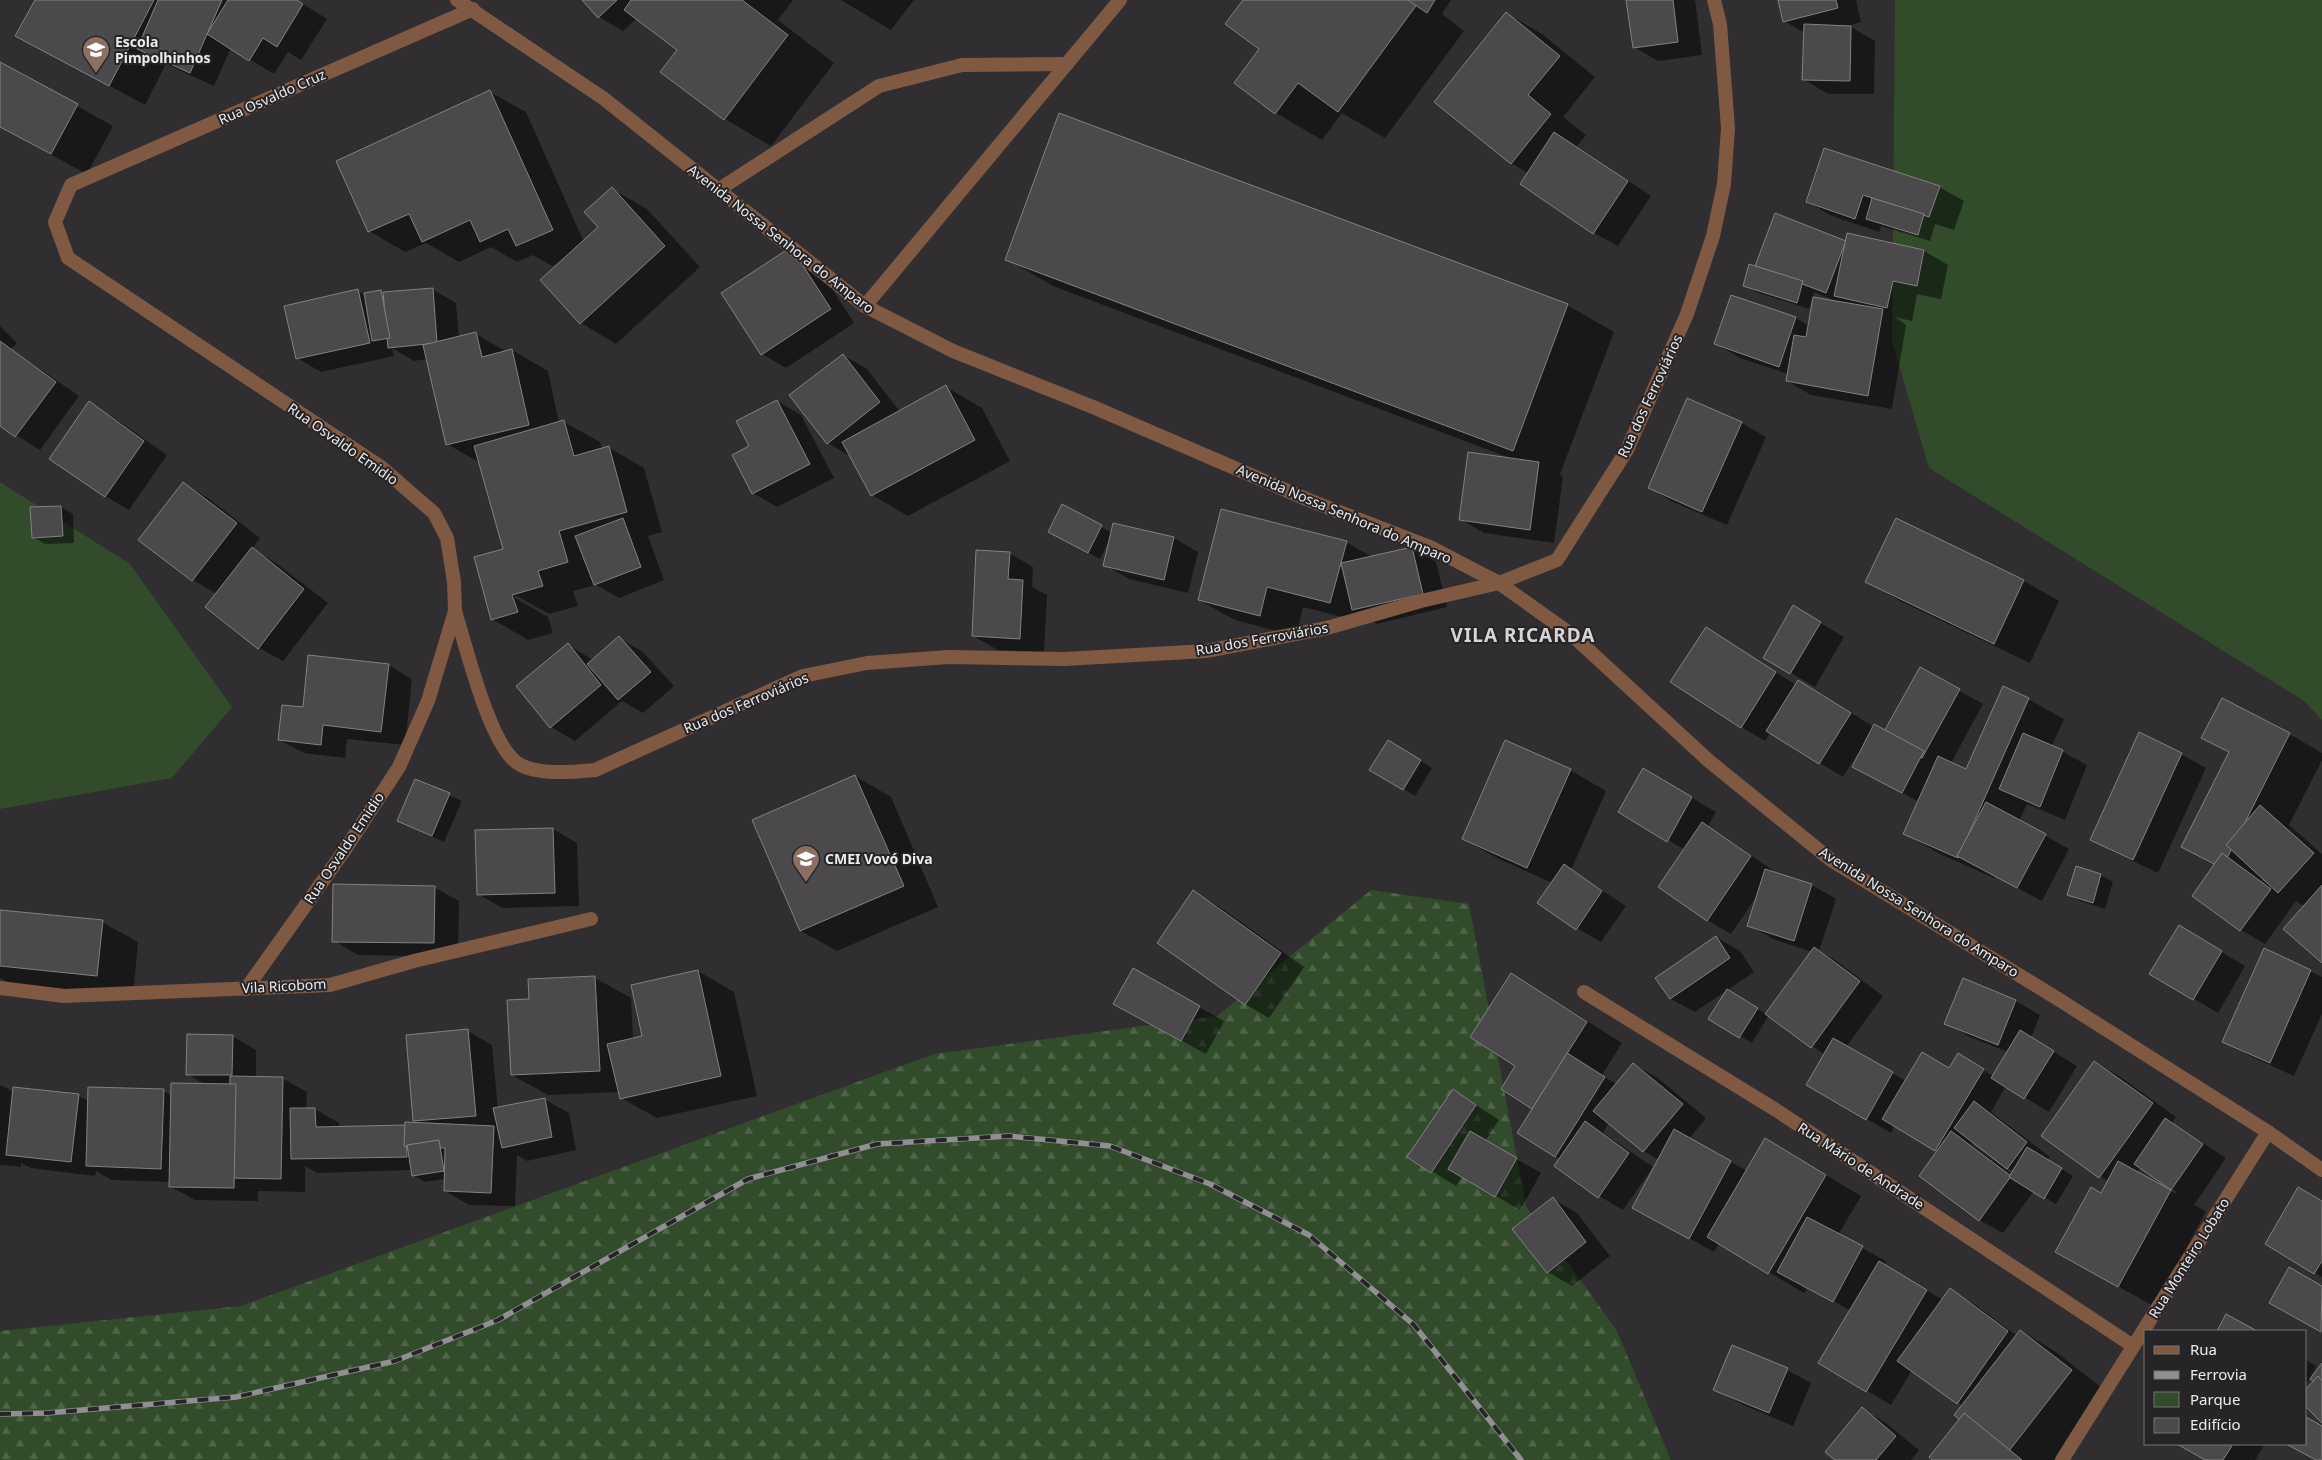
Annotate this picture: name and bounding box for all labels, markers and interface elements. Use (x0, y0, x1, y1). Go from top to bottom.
place label: Escola Pimpolhinhos (115, 32, 211, 67)
school or university icon: Escola Pimpolhinhos (81, 35, 111, 74)
street label: Rua Osvaldo Cruz (215, 64, 329, 129)
street label: Avenida Nossa Senhora do Amparo (684, 160, 879, 317)
street label: Rua dos Ferroviários (1613, 331, 1687, 461)
street label: Rua Osvaldo Emidio (284, 398, 402, 489)
street label: Avenida Nossa Senhora do Amparo (1234, 459, 1455, 568)
street label: Rua dos Ferroviários (1194, 617, 1330, 660)
district label: VILA RICARDA (1451, 622, 1595, 648)
street label: Rua dos Ferroviários (680, 667, 811, 737)
street label: Rua Osvaldo Emidio (299, 788, 388, 907)
street label: Avenida Nossa Senhora do Amparo (1816, 842, 2023, 981)
school or university icon: CMEI Vovó Diva (791, 844, 821, 883)
place label: CMEI Vovó Diva (825, 849, 933, 868)
street label: Vila Ricobom (241, 974, 327, 997)
street label: Rua Mário de Andrade (1794, 1118, 1928, 1214)
street label: Rua Monteiro Lobato (2144, 1194, 2233, 1322)
legend (2144, 1330, 2307, 1445)
text: Rua (2190, 1339, 2217, 1359)
text: Ferrovia (2190, 1364, 2247, 1384)
text: Parque (2190, 1389, 2240, 1409)
text: Edifício (2190, 1414, 2241, 1434)

